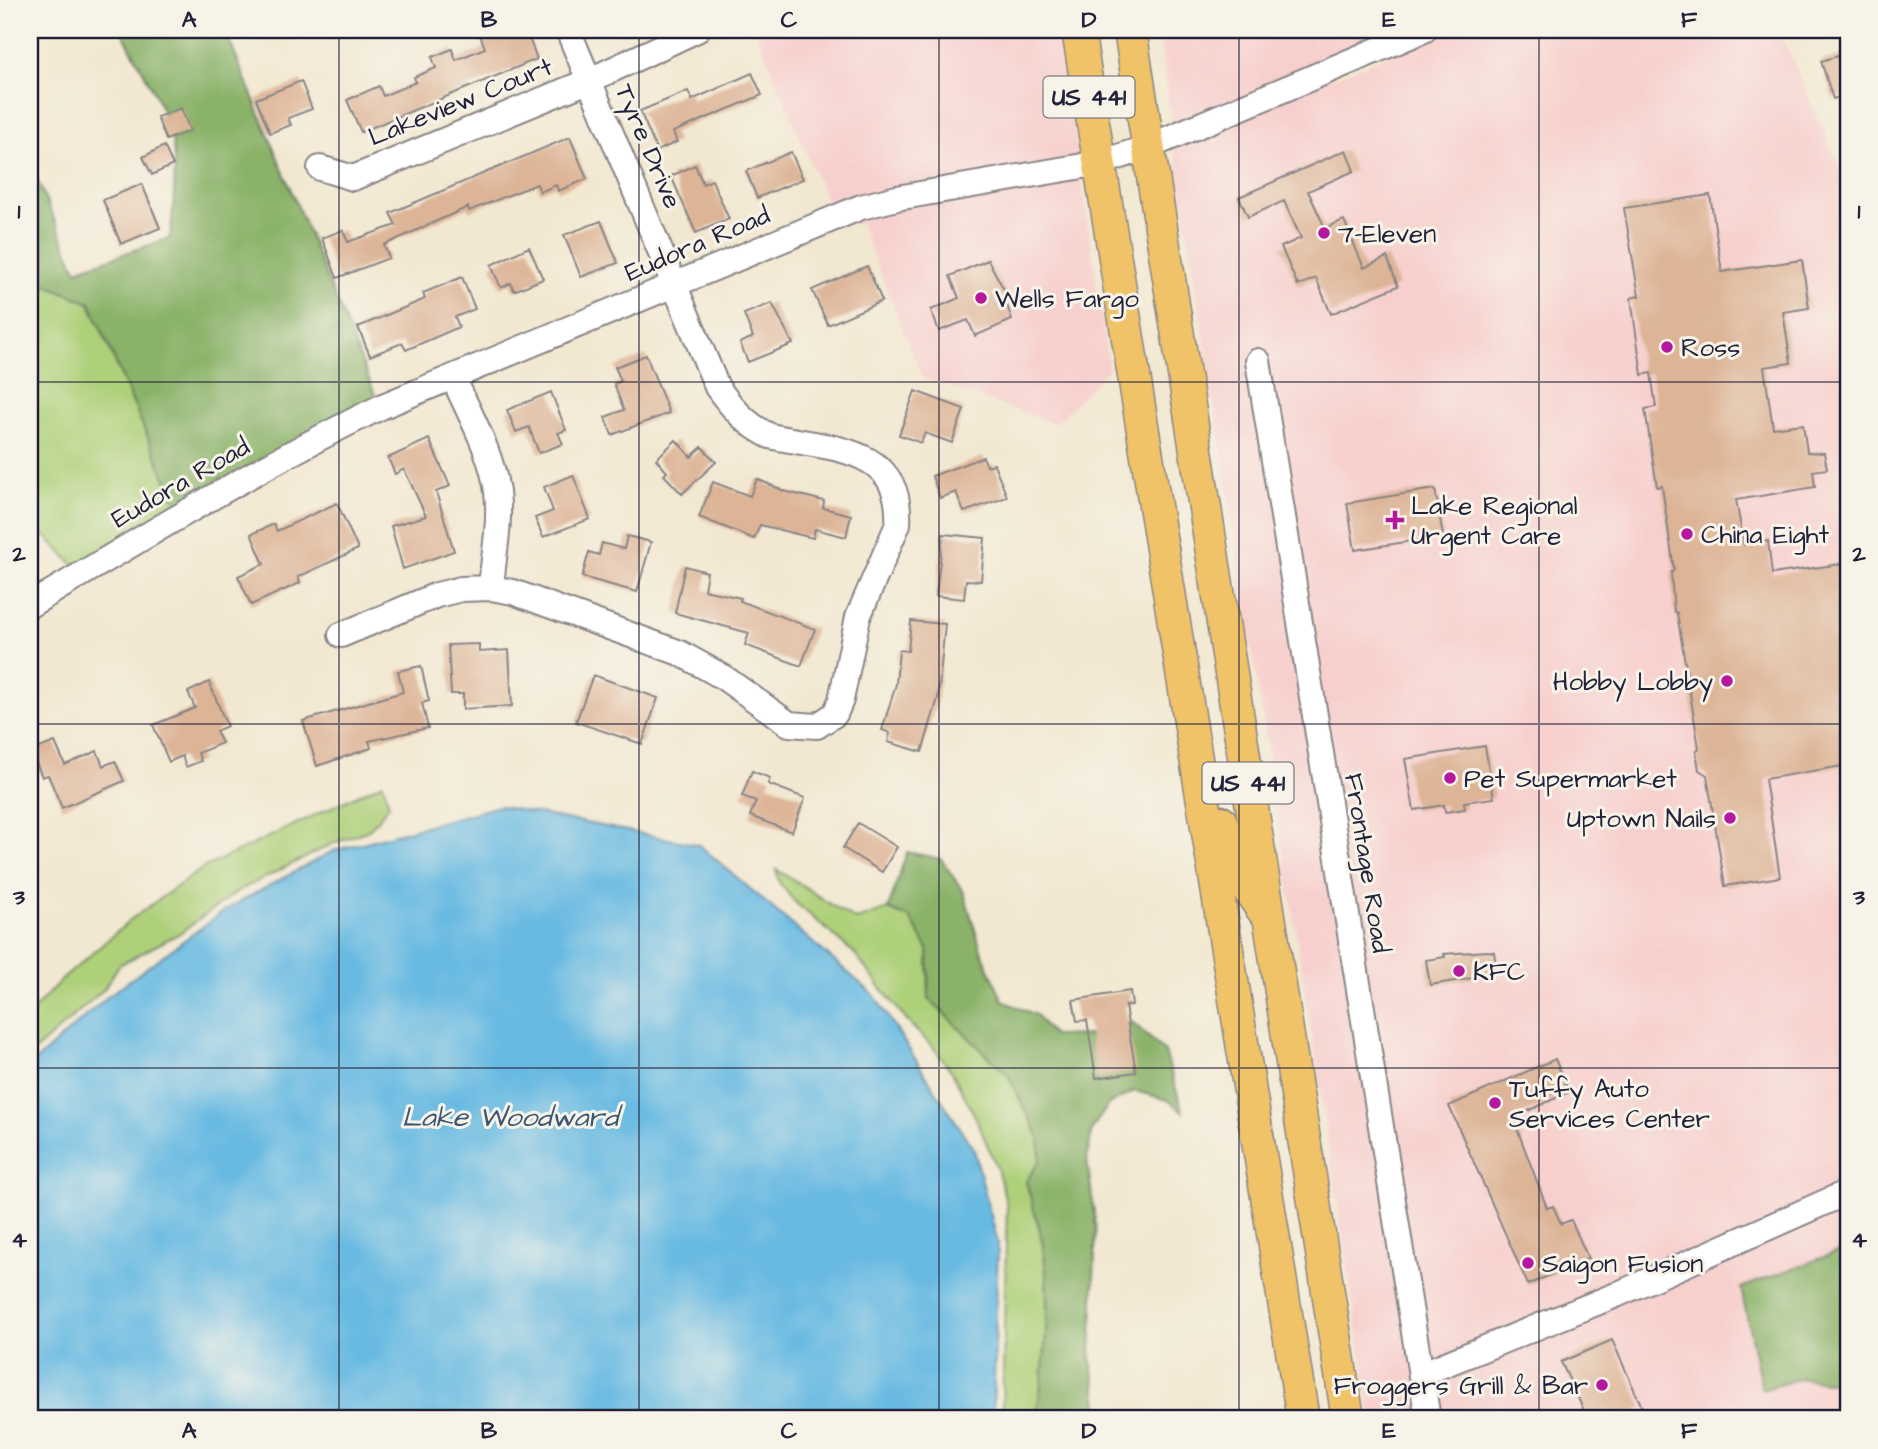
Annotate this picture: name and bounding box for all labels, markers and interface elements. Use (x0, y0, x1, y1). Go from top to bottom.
text: A (182, 4, 197, 36)
text: B (481, 4, 498, 36)
text: C (781, 4, 798, 36)
text: D (1082, 4, 1097, 36)
text: E (1382, 4, 1396, 36)
text: F (1681, 4, 1698, 36)
street label: Lakeview Court (363, 48, 558, 155)
road number: US 441 (1044, 76, 1134, 118)
street label: Tyre Drive (604, 79, 690, 215)
text: 1 (18, 195, 21, 227)
text: 1 (1858, 195, 1861, 227)
street label: Eudora Road (619, 197, 775, 291)
place label: 7-Eleven (1338, 216, 1436, 252)
marker: 7-Eleven (1316, 225, 1332, 241)
place label: Wells Fargo (995, 281, 1139, 319)
marker: Wells Fargo (973, 290, 989, 306)
place label: Ross (1681, 330, 1740, 366)
marker: Ross (1659, 339, 1675, 355)
street label: Eudora Road (105, 429, 256, 537)
place label: Lake Regional Urgent Care (1411, 488, 1578, 556)
marker: Lake Regional Urgent Care (1385, 510, 1405, 530)
place label: China Eight (1701, 517, 1829, 555)
marker: China Eight (1679, 526, 1695, 542)
text: 2 (11, 538, 26, 570)
text: 2 (1851, 538, 1866, 570)
place label: Hobby Lobby (1553, 664, 1713, 702)
marker: Hobby Lobby (1719, 673, 1735, 689)
place label: Pet Supermarket (1464, 761, 1677, 797)
road number: US 441 (1202, 762, 1294, 804)
marker: Pet Supermarket (1442, 770, 1458, 786)
street label: Frontage Road (1333, 771, 1399, 956)
place label: Uptown Nails (1567, 801, 1716, 837)
marker: Uptown Nails (1722, 810, 1738, 826)
text: 3 (12, 881, 25, 913)
text: 3 (1852, 881, 1865, 913)
place label: KFC (1473, 954, 1525, 990)
marker: KFC (1451, 963, 1467, 979)
place label: Tuffy Auto Services Center (1509, 1071, 1710, 1137)
marker: Tuffy Auto Services Center (1487, 1095, 1503, 1111)
water label: Lake Woodward (402, 1098, 624, 1137)
text: 4 (11, 1224, 27, 1256)
text: 4 (1851, 1224, 1867, 1256)
place label: Saigon Fusion (1542, 1246, 1703, 1284)
marker: Saigon Fusion (1520, 1255, 1536, 1271)
place label: Froggers Grill & Bar (1334, 1368, 1588, 1406)
marker: Froggers Grill & Bar (1594, 1377, 1610, 1393)
text: A (182, 1415, 197, 1447)
text: B (481, 1415, 498, 1447)
text: C (781, 1415, 798, 1447)
text: D (1082, 1415, 1097, 1447)
text: E (1382, 1415, 1396, 1447)
text: F (1681, 1415, 1698, 1447)

